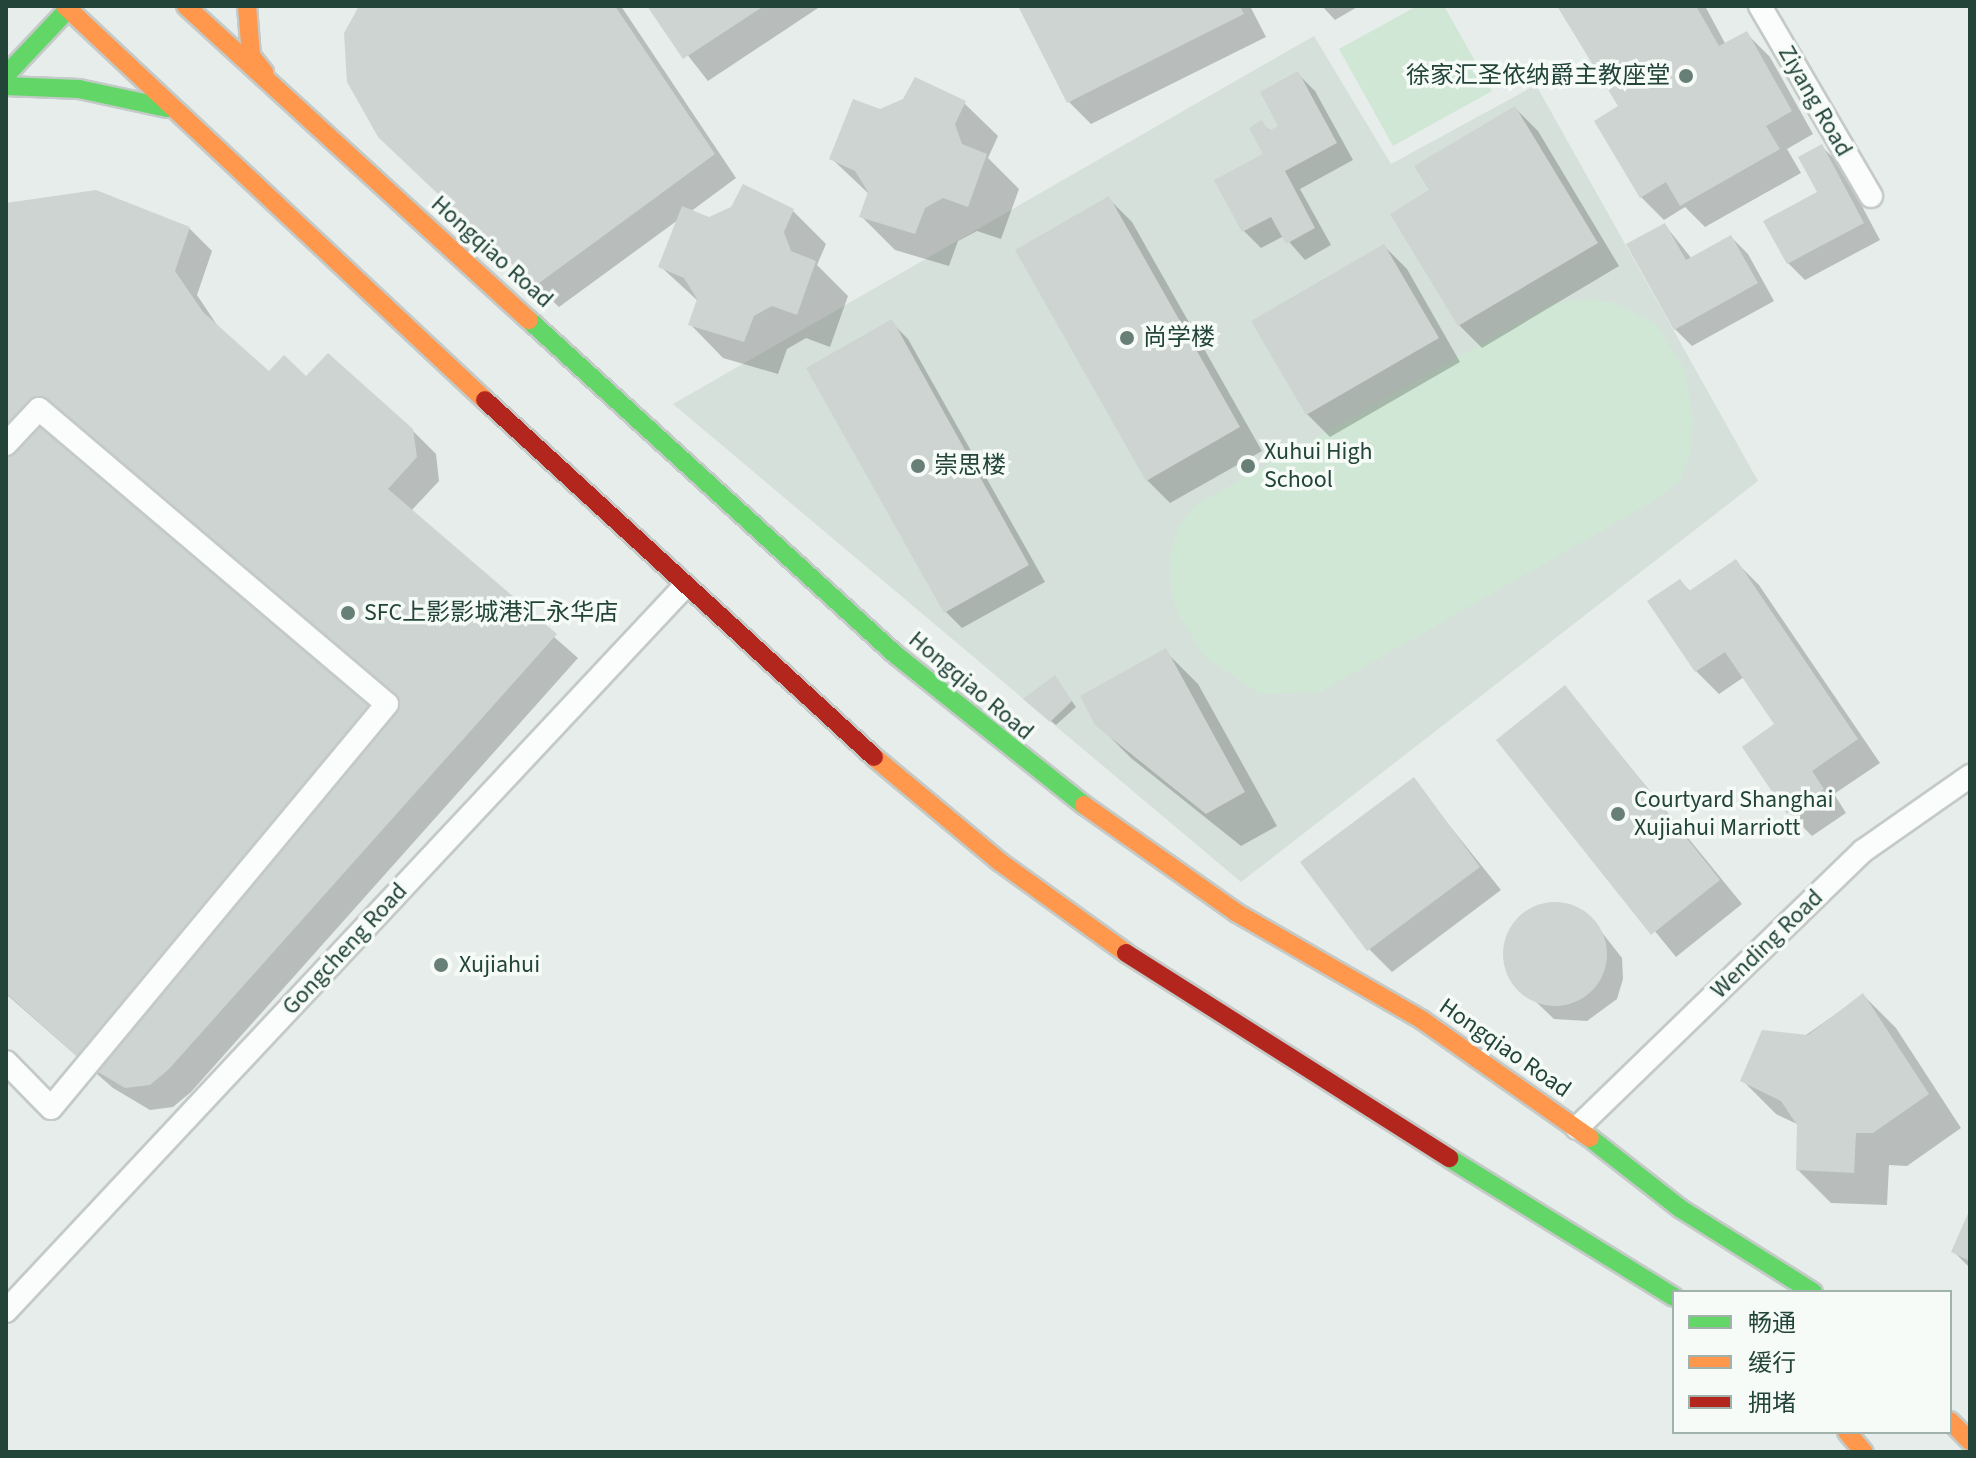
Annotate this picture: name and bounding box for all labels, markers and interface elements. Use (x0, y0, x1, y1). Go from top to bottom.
street label: Ziyang Road (1772, 40, 1858, 162)
place label: 徐家汇圣依纳爵主教座堂 (1406, 62, 1670, 90)
marker: 徐家汇圣依纳爵主教座堂 (1677, 67, 1695, 85)
street label: Hongqiao Road (425, 190, 559, 314)
place label: 尚学楼 (1143, 324, 1215, 352)
marker: 尚学楼 (1118, 329, 1136, 347)
place label: Xuhui High School (1264, 438, 1373, 494)
place label: 崇思楼 (934, 452, 1006, 480)
marker: 崇思楼 (909, 457, 927, 475)
marker: Xuhui High School (1239, 457, 1257, 475)
place label: SFC上影影城港汇永华店 (364, 599, 618, 627)
marker: SFC上影影城港汇永华店 (339, 604, 357, 622)
street label: Hongqiao Road (903, 625, 1039, 747)
place label: Courtyard Shanghai Xujiahui Marriott (1634, 786, 1833, 842)
marker: Courtyard Shanghai Xujiahui Marriott (1609, 805, 1627, 823)
street label: Gongcheng Road (276, 877, 414, 1021)
street label: Wending Road (1705, 883, 1829, 1005)
place label: Xujiahui (459, 951, 540, 979)
marker: Xujiahui (430, 954, 452, 976)
street label: Hongqiao Road (1434, 992, 1576, 1104)
legend (1672, 1290, 1952, 1434)
text: 畅通 (1748, 1306, 1796, 1341)
text: 缓行 (1748, 1346, 1796, 1381)
text: 拥堵 (1748, 1386, 1796, 1421)

